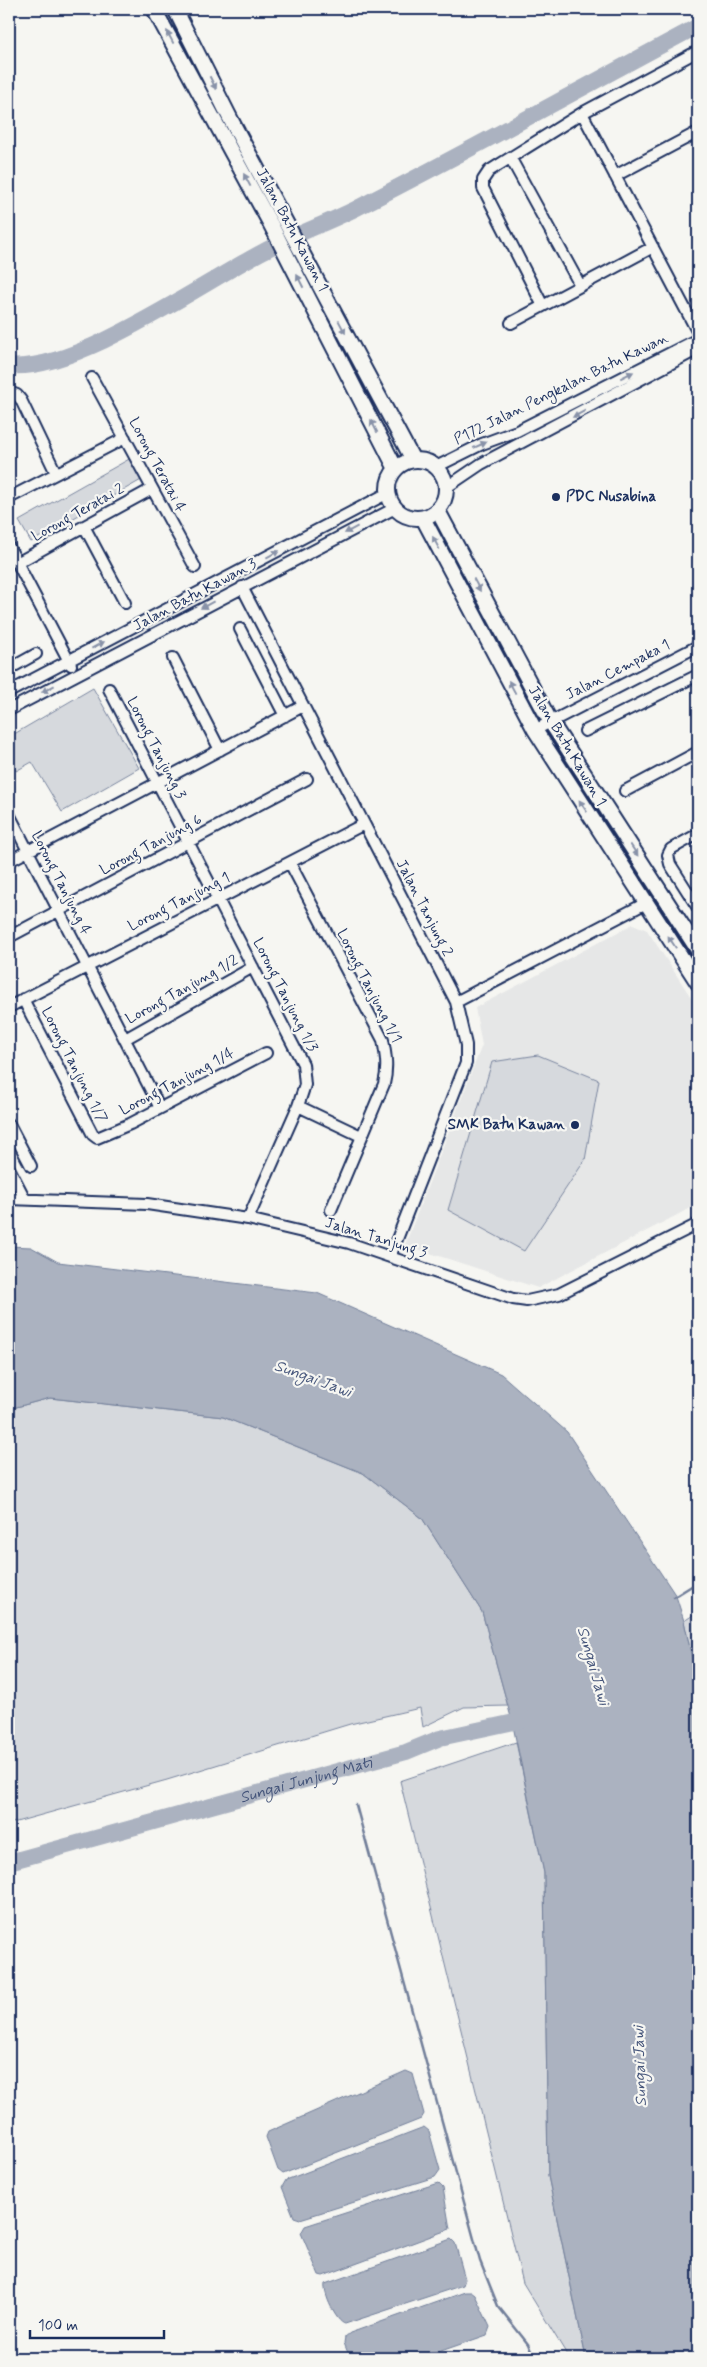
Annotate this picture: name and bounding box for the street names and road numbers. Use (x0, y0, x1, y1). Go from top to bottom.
street label: Jalan Batu Kawan 1 (251, 165, 333, 295)
street label: P172 Jalan Pengkalan Batu Kawan (450, 328, 672, 451)
street label: Lorong Teratai 4 (123, 414, 190, 516)
street label: Lorong Teratai 2 (28, 479, 128, 548)
street label: Jalan Batu Kawan 3 (130, 554, 261, 636)
street label: Jalan Cempaka 1 (562, 635, 674, 705)
street label: Jalan Batu Kawan 1 (523, 682, 611, 810)
street label: Lorong Tanjung 3 (121, 694, 190, 803)
street label: Lorong Tanjung 6 (96, 810, 206, 881)
street label: Lorong Tanjung 4 (25, 828, 96, 939)
street label: Jalan Tanjung 2 (390, 856, 457, 960)
street label: Lorong Tanjung 1 (125, 868, 234, 937)
street label: Lorong Tanjung 1/1 (331, 926, 406, 1047)
street label: Lorong Tanjung 1/3 (247, 935, 322, 1056)
street label: Lorong Tanjung 1/2 (122, 951, 242, 1030)
street label: Lorong Tanjung 1/7 (35, 1004, 112, 1127)
street label: Lorong Tanjung 1/4 (116, 1043, 239, 1122)
street label: Jalan Tanjung 3 (322, 1213, 430, 1264)

